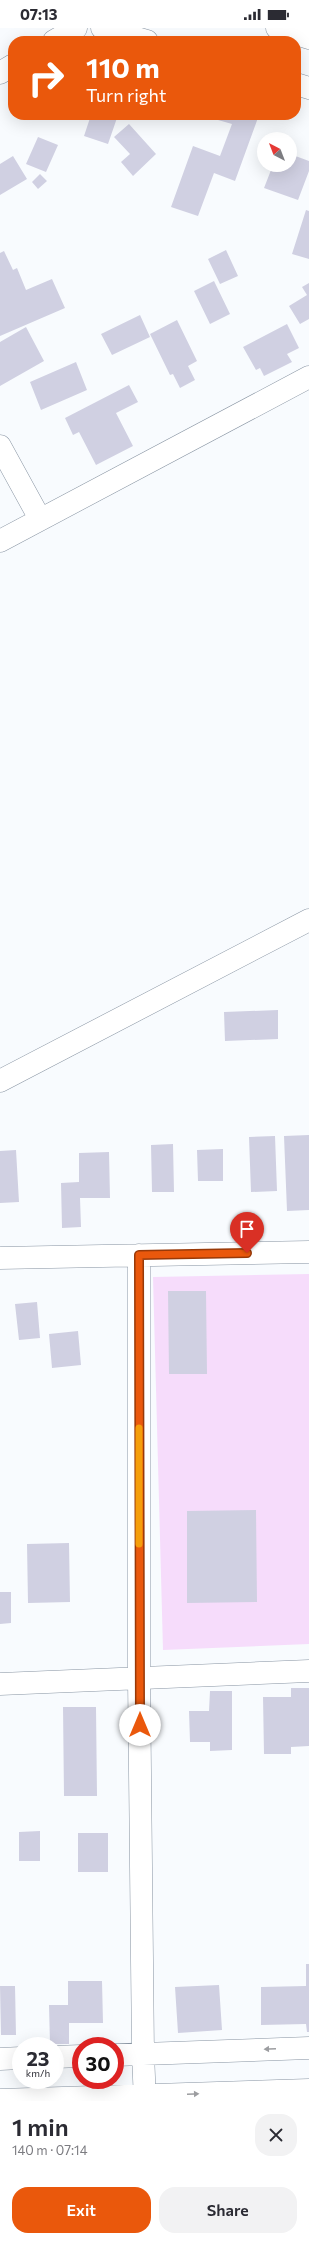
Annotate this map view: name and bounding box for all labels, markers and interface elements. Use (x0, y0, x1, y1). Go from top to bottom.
text: 07:13 (20, 5, 58, 23)
text: 110 m (86, 50, 160, 84)
icon: right (20, 52, 72, 104)
text: Turn right (86, 84, 166, 106)
north arrow (257, 132, 297, 172)
map controls (257, 132, 297, 172)
pin (230, 1212, 264, 1253)
icon: arrive (236, 1218, 258, 1240)
position arrow (119, 1704, 161, 1746)
speed limit sign: 30 (72, 2037, 124, 2089)
text: 23 (26, 2046, 50, 2070)
one-way arrow (264, 2046, 276, 2053)
text: km/h (26, 2067, 50, 2079)
one-way arrow (187, 2090, 199, 2097)
text: 1 min (12, 2112, 69, 2141)
button: close (255, 2114, 297, 2156)
text: 140 m · 07:14 (12, 2142, 87, 2158)
button: Exit (12, 2187, 151, 2233)
button: Share (159, 2187, 297, 2233)

